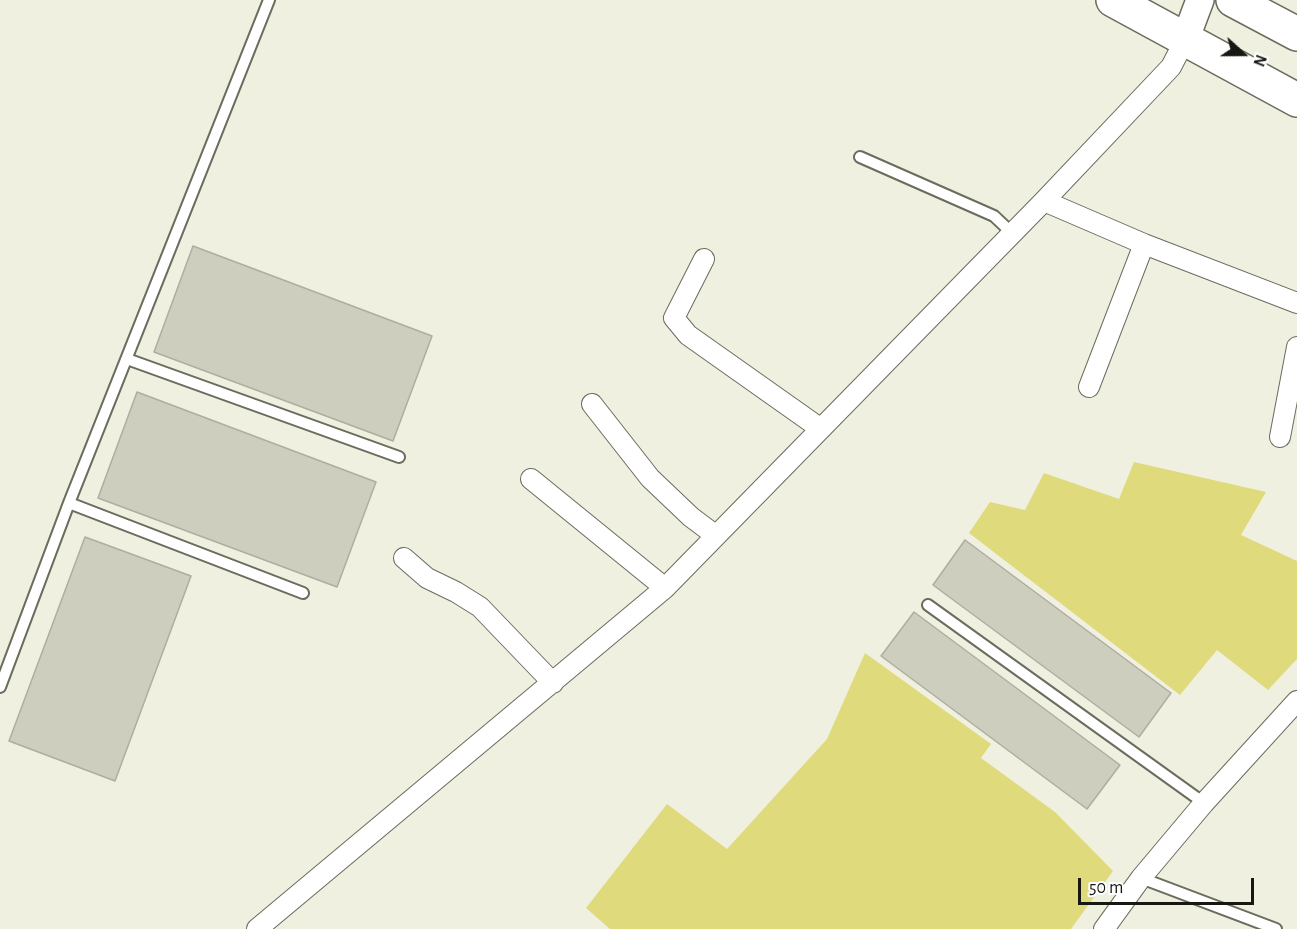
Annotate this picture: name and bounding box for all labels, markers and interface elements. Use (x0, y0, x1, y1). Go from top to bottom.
north arrow (1213, 24, 1273, 84)
text: N (1250, 52, 1269, 69)
scale bar (1081, 866, 1256, 904)
text: 50 m (1089, 879, 1123, 897)

